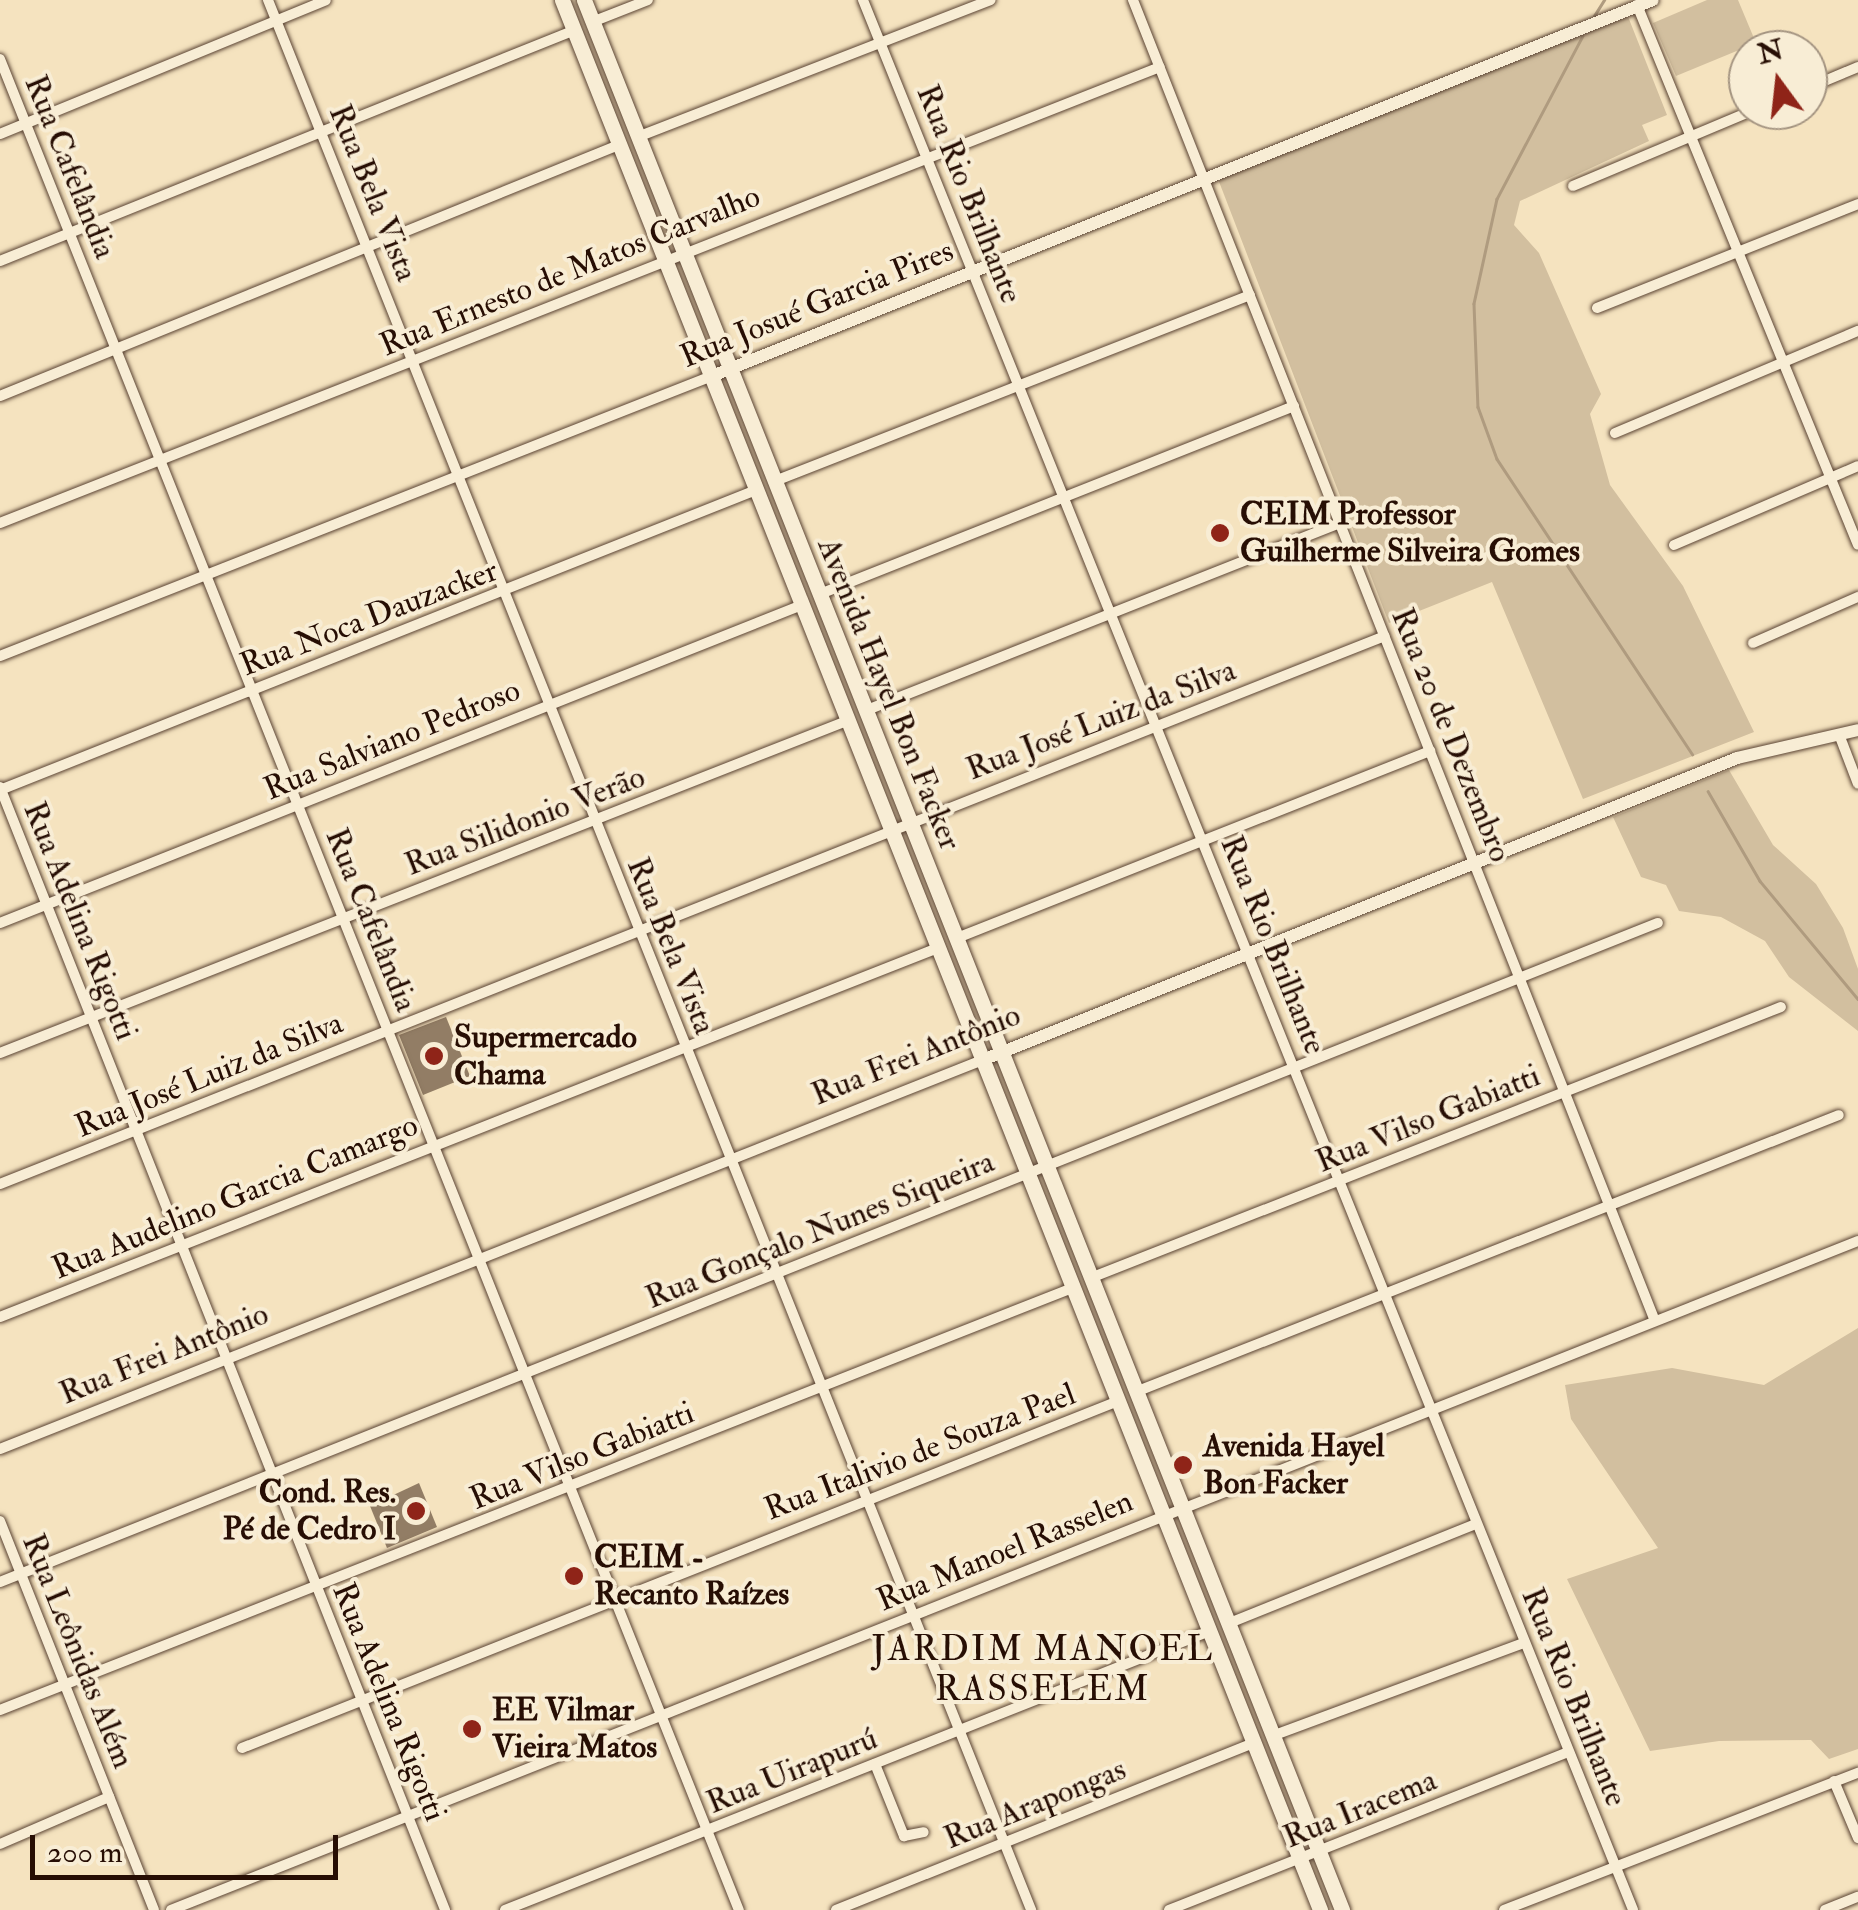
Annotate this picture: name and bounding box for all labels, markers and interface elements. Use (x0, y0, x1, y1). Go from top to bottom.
north arrow (1728, 30, 1828, 130)
text: N (1754, 32, 1787, 73)
street label: Rua Cafelândia (16, 70, 124, 264)
street label: Rua Rio Brilhante (908, 79, 1030, 309)
street label: Rua Bela Vista (320, 99, 426, 287)
street label: Rua Ernesto de Matos Carvalho (374, 177, 766, 365)
street label: Rua Josué Garcia Pires (675, 232, 959, 376)
place label: CEIM Professor Guilherme Silveira Gomes (1240, 496, 1580, 571)
marker: CEIM Professor Guilherme Silveira Gomes (1209, 522, 1231, 544)
street label: Avenida Hayel Bon Facker (809, 532, 969, 856)
street label: Rua Noca Dauzacker (235, 551, 503, 685)
street label: Rua 20 de Dezembro (1383, 603, 1519, 867)
street label: Rua José Luiz da Silva (961, 651, 1241, 789)
street label: Rua Salviano Pedroso (258, 671, 526, 809)
street label: Rua Silidonio Verão (400, 758, 650, 884)
street label: Rua Adelina Rigotti (15, 796, 145, 1046)
street label: Rua Cafelândia (317, 823, 425, 1017)
street label: Rua Rio Brilhante (1212, 830, 1334, 1060)
street label: Rua Bela Vista (618, 852, 724, 1040)
street label: Rua Frei Antônio (806, 996, 1026, 1114)
street label: Rua José Luiz da Silva (70, 1004, 348, 1146)
place label: Supermercado Chama (454, 1019, 637, 1094)
marker: Supermercado Chama (423, 1045, 445, 1067)
street label: Rua Vilso Gabiatti (1310, 1057, 1546, 1181)
street label: Rua Audelino Garcia Camargo (47, 1106, 423, 1288)
street label: Rua Gonçalo Nunes Siqueira (640, 1142, 1000, 1318)
street label: Rua Frei Antônio (54, 1295, 274, 1413)
street label: Rua Italivio de Souza Pael (759, 1375, 1081, 1529)
street label: Rua Vilso Gabiatti (464, 1394, 700, 1518)
place label: Avenida Hayel Bon Facker (1203, 1428, 1384, 1503)
marker: Avenida Hayel Bon Facker (1172, 1454, 1194, 1476)
place label: Cond. Res. Pé de Cedro I (223, 1474, 396, 1549)
street label: Rua Manoel Rasselen (872, 1482, 1138, 1620)
marker: Cond. Res. Pé de Cedro I (405, 1500, 427, 1522)
street label: Rua Leônidas Além (14, 1528, 142, 1774)
place label: CEIM - Recanto Raízes (594, 1539, 789, 1614)
marker: CEIM - Recanto Raízes (563, 1565, 585, 1587)
street label: Rua Adelina Rigotti (324, 1577, 454, 1827)
street label: Rua Rio Brilhante (1513, 1582, 1635, 1812)
district label: JARDIM MANOEL RASSELEM (871, 1628, 1215, 1710)
place label: EE Vilmar Vieira Matos (492, 1692, 657, 1767)
marker: EE Vilmar Vieira Matos (461, 1718, 483, 1740)
street label: Rua Uirapurú (701, 1719, 883, 1823)
street label: Rua Arapongas (939, 1750, 1131, 1858)
street label: Rua Iracema (1278, 1761, 1442, 1857)
scale bar (35, 1815, 342, 1877)
text: 200 m (47, 1834, 123, 1871)

